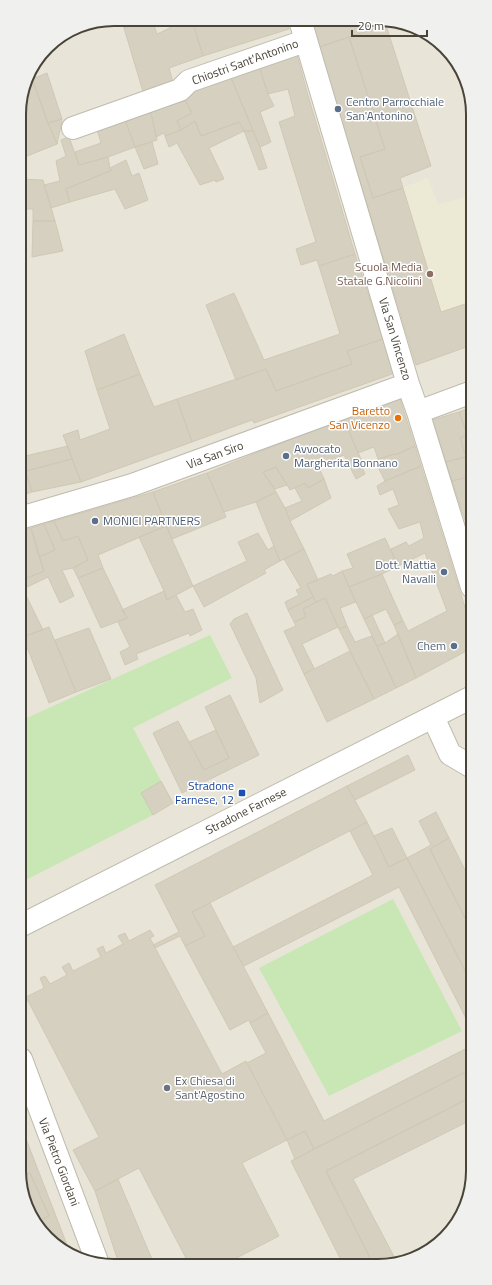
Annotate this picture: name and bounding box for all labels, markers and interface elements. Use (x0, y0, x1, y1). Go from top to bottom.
scale bar (352, 12, 427, 38)
text: 20 m (358, 16, 384, 35)
street label: Chiostri Sant'Antonino (189, 33, 301, 90)
place label: Centro Parrocchiale San'Antonino (346, 92, 444, 125)
marker: Centro Parrocchiale San'Antonino (333, 104, 343, 114)
place label: Scuola Media Statale G.Nicolini (337, 257, 422, 290)
marker: Scuola Media Statale G.Nicolini (425, 269, 435, 279)
street label: Via San Vincenzo (374, 295, 417, 382)
place label: Baretto San Vicenzo (329, 401, 390, 434)
marker: Baretto San Vicenzo (393, 413, 403, 423)
street label: Via San Siro (184, 435, 246, 474)
place label: Avvocato Margherita Bonnano (294, 439, 398, 472)
marker: Avvocato Margherita Bonnano (281, 451, 291, 461)
place label: MONICI PARTNERS (103, 511, 200, 530)
marker: MONICI PARTNERS (90, 516, 100, 526)
place label: Dott. Mattia Navalli (375, 555, 436, 588)
marker: Dott. Mattia Navalli (439, 567, 449, 577)
place label: Chem (417, 636, 446, 655)
marker: Chem (449, 641, 459, 651)
place label: Stradone Farnese, 12 (175, 776, 234, 809)
street label: Stradone Farnese (202, 782, 290, 839)
marker: Stradone Farnese, 12 (237, 788, 247, 798)
place label: Ex Chiesa di Sant'Agostino (175, 1071, 245, 1104)
marker: Ex Chiesa di Sant'Agostino (162, 1083, 172, 1093)
street label: Via Pietro Giordani (34, 1115, 85, 1209)

